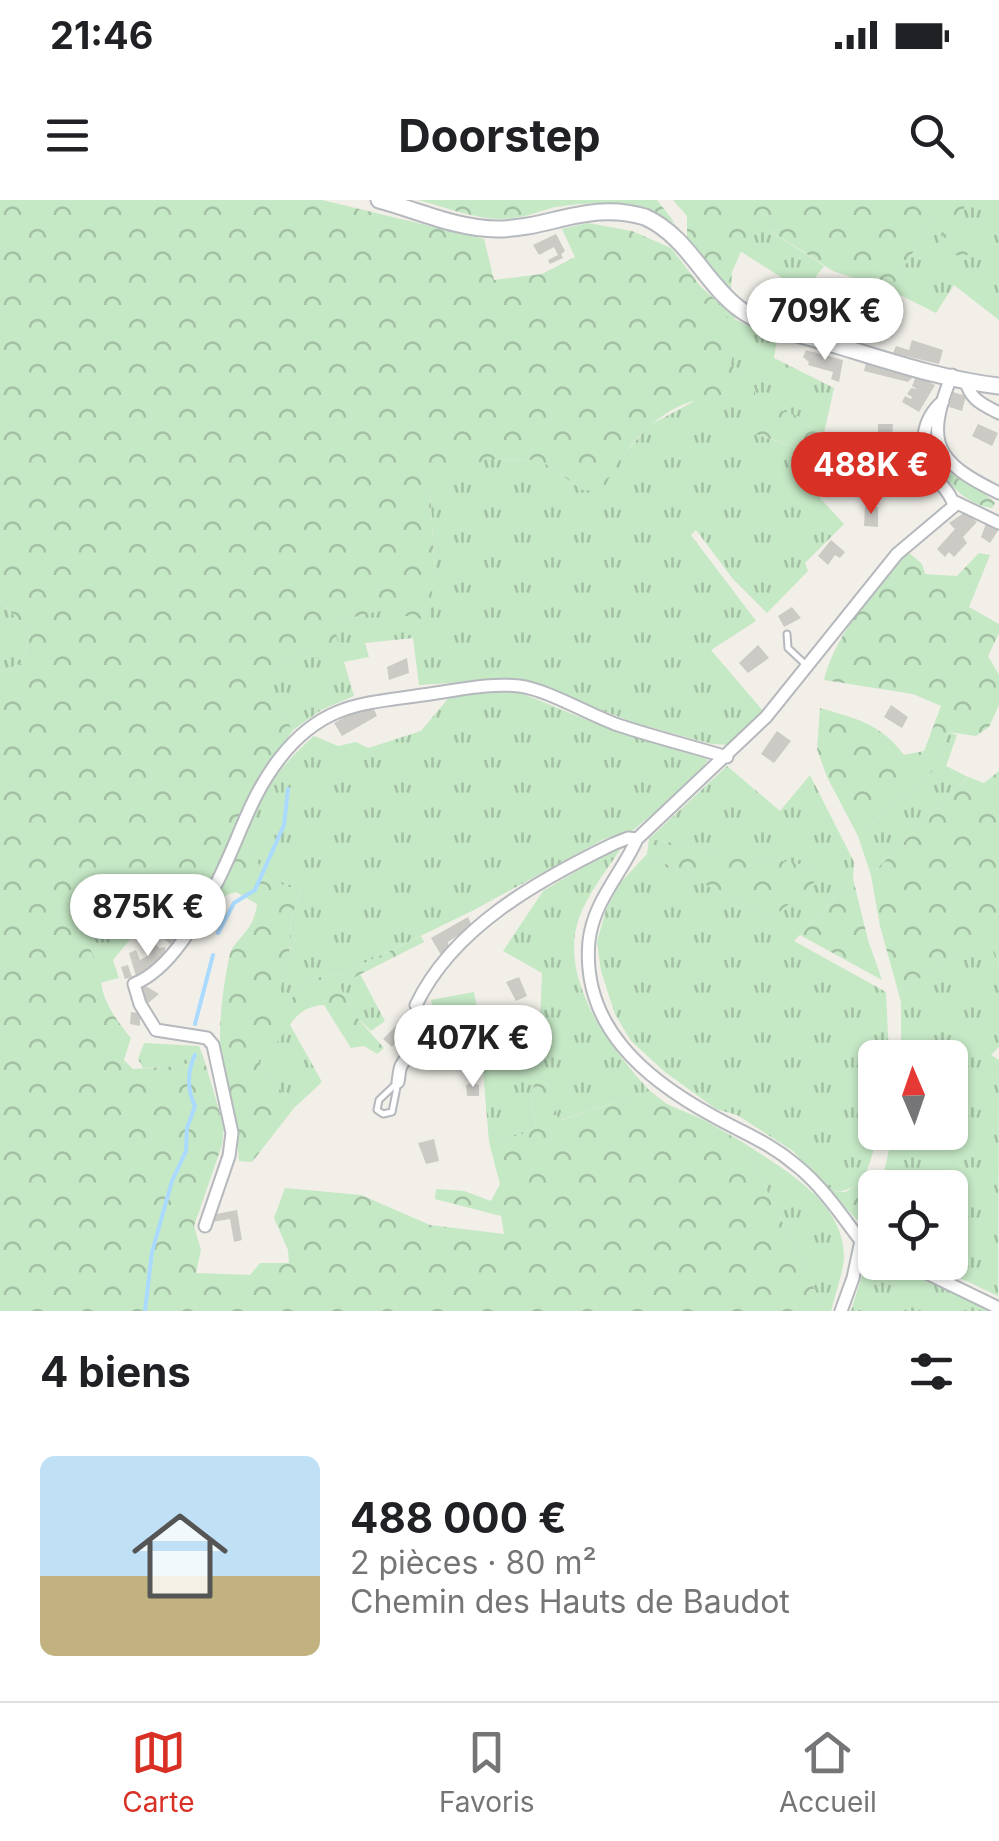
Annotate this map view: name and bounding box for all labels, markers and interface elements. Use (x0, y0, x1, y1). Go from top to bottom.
text: 21:46 (50, 12, 153, 58)
icon: menu (40, 108, 95, 163)
text: Doorstep (398, 108, 601, 163)
icon: search (904, 108, 959, 163)
pin: 709K € (744, 278, 906, 363)
text: 709K € (769, 291, 881, 330)
pin: 488K € (790, 432, 952, 517)
text: 488K € (813, 445, 929, 484)
pin: 875K € (67, 874, 229, 959)
text: 875K € (92, 887, 204, 926)
pin: 407K € (392, 1005, 554, 1090)
text: 407K € (416, 1018, 530, 1057)
north arrow (858, 1040, 968, 1150)
map controls (858, 1040, 968, 1280)
button: locate (858, 1170, 968, 1280)
icon: filters (904, 1344, 959, 1399)
text: 4 biens (40, 1346, 191, 1397)
text: 488 000 € (350, 1492, 567, 1543)
icon: home (120, 1496, 240, 1616)
text: 2 pièces · 80 m² (350, 1543, 597, 1582)
text: Chemin des Hauts de Baudot (350, 1582, 790, 1621)
tab: Carte (122, 1725, 195, 1819)
tab: Favoris (439, 1725, 535, 1819)
tab: Accueil (779, 1725, 877, 1819)

